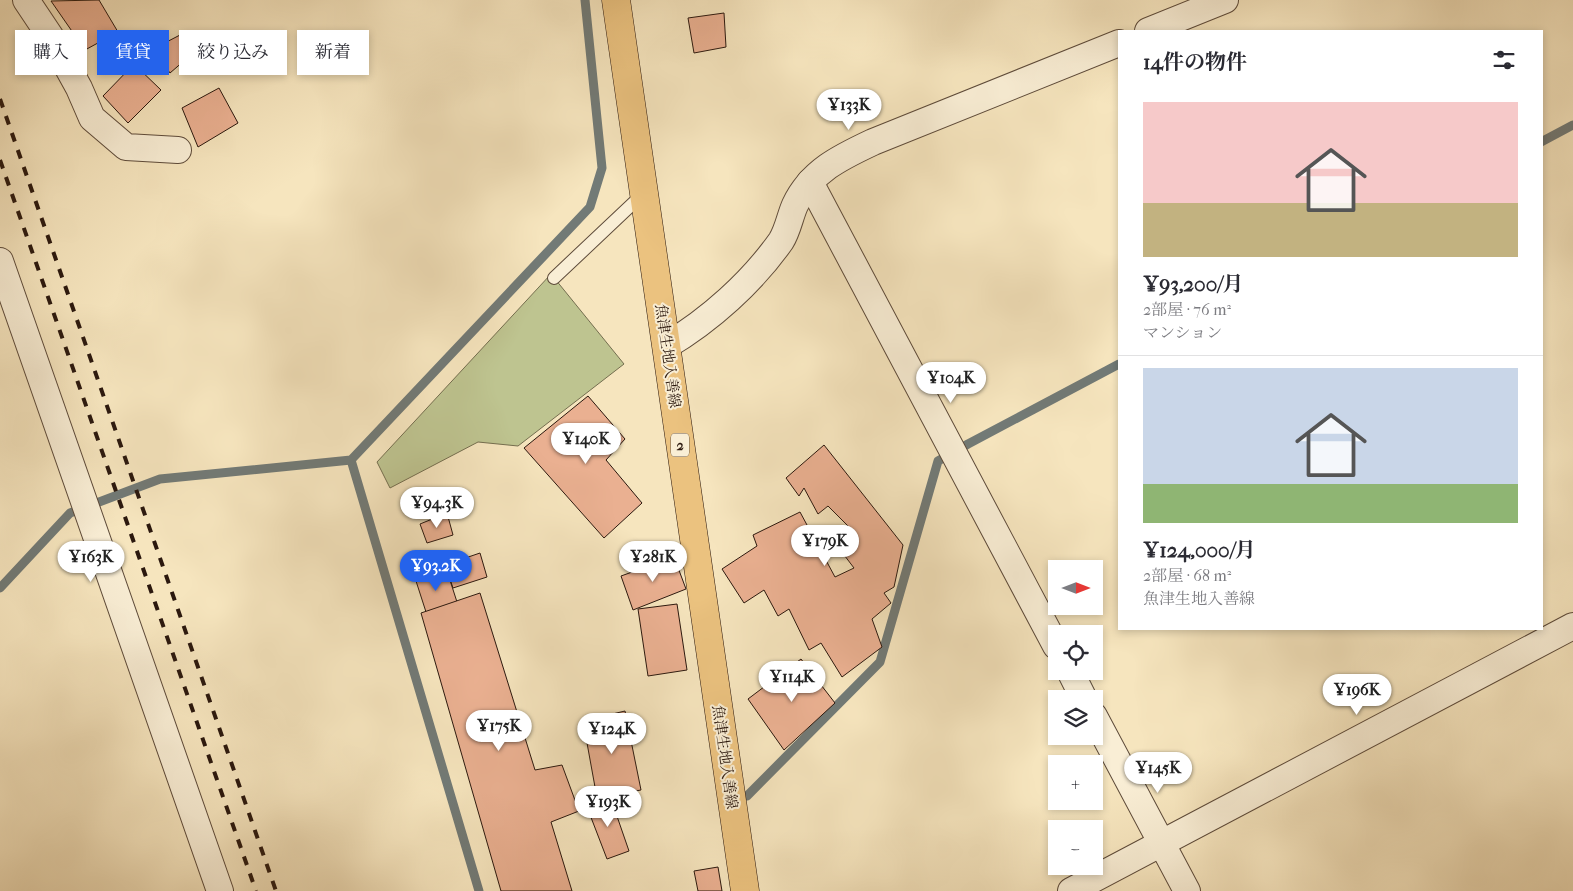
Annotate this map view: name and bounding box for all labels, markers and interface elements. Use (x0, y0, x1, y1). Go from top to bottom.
chip: 購入 (15, 30, 87, 75)
chip: 賃貸 (97, 30, 169, 75)
chip: 絞り込み (179, 30, 287, 75)
chip: 新着 (297, 30, 369, 75)
icon: filters (1490, 46, 1518, 74)
text: 14件の物件 (1143, 50, 1247, 74)
pin: ¥133K (814, 88, 884, 131)
text: ¥133K (828, 95, 870, 114)
icon: home (1286, 135, 1376, 225)
text: ¥93,200/月 (1143, 272, 1243, 296)
text: 2部屋 · 76 m² (1143, 300, 1231, 319)
street label: 魚津生地入善線 (652, 303, 684, 409)
text: マンション (1143, 323, 1222, 342)
pin: ¥104K (916, 362, 986, 404)
text: ¥104K (927, 368, 975, 387)
icon: home (1286, 400, 1376, 490)
pin: ¥140K (551, 422, 621, 465)
text: ¥140K (562, 429, 610, 448)
road number: 2 (671, 434, 689, 456)
pin: ¥94.3K (396, 486, 478, 529)
text: ¥94.3K (411, 493, 463, 512)
pin: ¥179K (790, 524, 860, 567)
text: ¥179K (802, 531, 848, 550)
text: ¥124,000/月 (1143, 538, 1256, 562)
pin: ¥163K (56, 540, 126, 583)
pin: ¥281K (618, 540, 688, 583)
text: ¥163K (69, 547, 113, 566)
text: ¥281K (630, 547, 676, 566)
pin: ¥93.2K (395, 550, 477, 592)
text: ¥93.2K (411, 556, 461, 575)
north arrow (1048, 560, 1102, 615)
map controls (1048, 560, 1103, 875)
text: 2部屋 · 68 m² (1143, 566, 1231, 585)
text: 魚津生地入善線 (1143, 589, 1255, 608)
button: locate (1048, 625, 1103, 680)
pin: ¥114K (757, 660, 827, 703)
text: ¥114K (770, 667, 814, 686)
pin: ¥196K (1322, 674, 1392, 716)
text: ¥196K (1334, 680, 1380, 699)
button: layers (1048, 690, 1103, 745)
street label: 魚津生地入善線 (709, 704, 741, 810)
pin: ¥175K (464, 710, 534, 752)
pin: ¥124K (577, 712, 647, 755)
text: ¥175K (477, 716, 521, 735)
text: ¥124K (588, 719, 636, 738)
pin: ¥145K (1123, 752, 1193, 794)
button: + (1048, 755, 1103, 810)
text: ¥145K (1135, 758, 1181, 777)
pin: ¥193K (573, 786, 643, 828)
text: ¥193K (586, 792, 630, 811)
button: − (1048, 820, 1103, 875)

